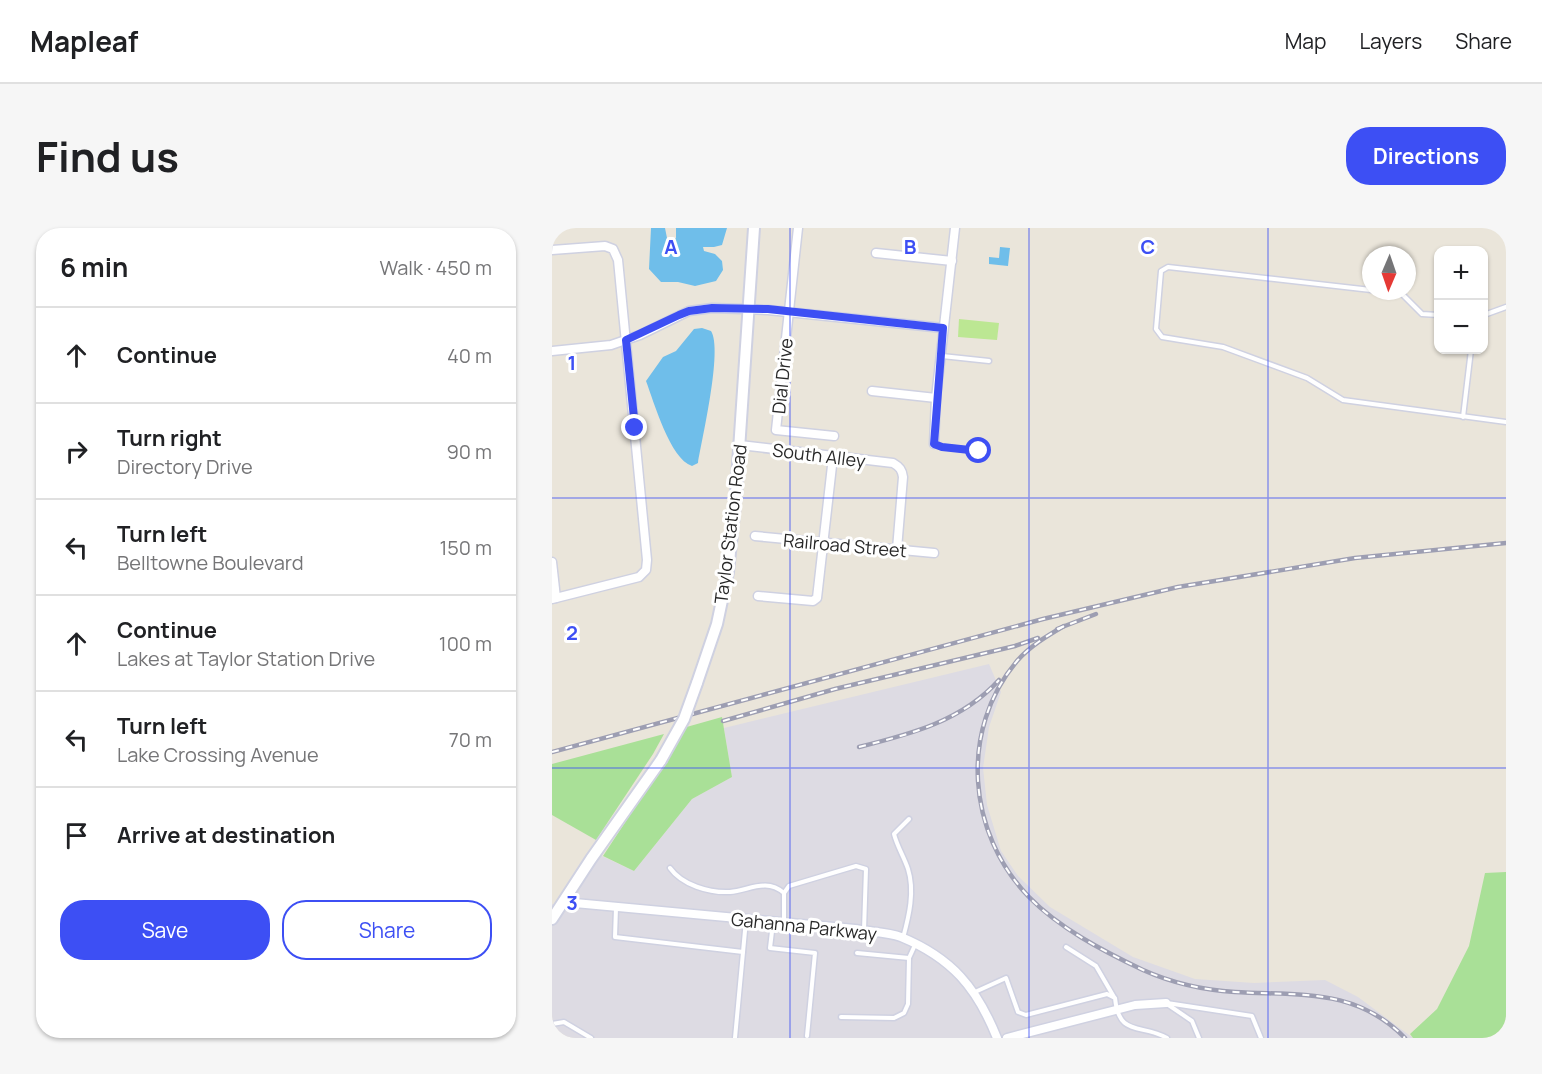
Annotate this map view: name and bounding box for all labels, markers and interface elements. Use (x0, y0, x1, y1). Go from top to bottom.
text: Mapleaf (30, 22, 138, 60)
text: Map (1285, 27, 1326, 55)
text: Layers (1359, 27, 1422, 55)
text: Share (1455, 27, 1512, 55)
text: Find us (36, 127, 179, 185)
button: Directions (1346, 127, 1506, 185)
text: A (664, 233, 678, 260)
text: B (904, 233, 917, 260)
text: C (1141, 233, 1155, 260)
north arrow (1362, 246, 1416, 300)
map controls (1434, 246, 1488, 354)
button: + (1434, 246, 1488, 300)
text: 6 min (60, 249, 128, 285)
text: Walk · 450 m (379, 254, 492, 281)
button: − (1434, 300, 1488, 354)
street label: Dial Drive (766, 337, 798, 415)
icon: ahead (60, 339, 93, 372)
text: Continue (117, 340, 217, 370)
text: 40 m (447, 342, 492, 369)
text: 1 (568, 349, 576, 376)
route end (621, 414, 647, 440)
text: Turn right (117, 423, 222, 453)
icon: right (60, 435, 93, 468)
street label: South Alley (771, 437, 867, 473)
route start (965, 437, 991, 463)
text: 90 m (446, 438, 492, 465)
street label: Taylor Station Road (708, 443, 752, 605)
text: Directory Drive (117, 453, 253, 480)
text: Turn left (117, 519, 207, 549)
street label: Railroad Street (782, 528, 908, 562)
icon: left (60, 531, 93, 564)
text: 150 m (439, 534, 492, 561)
text: Belltowne Boulevard (117, 549, 304, 576)
text: Continue (117, 615, 217, 645)
text: 2 (566, 619, 578, 646)
icon: ahead (60, 627, 93, 660)
text: 100 m (439, 630, 492, 657)
text: Lakes at Taylor Station Drive (117, 645, 375, 672)
text: Turn left (117, 711, 207, 741)
icon: left (60, 723, 93, 756)
text: 70 m (449, 726, 492, 753)
text: Lake Crossing Avenue (117, 741, 319, 768)
icon: arrive (60, 819, 93, 852)
text: Arrive at destination (117, 820, 335, 850)
text: 3 (566, 889, 578, 916)
button: Save (60, 900, 270, 960)
button: Share (282, 900, 492, 960)
street label: Gahanna Parkway (730, 906, 879, 946)

